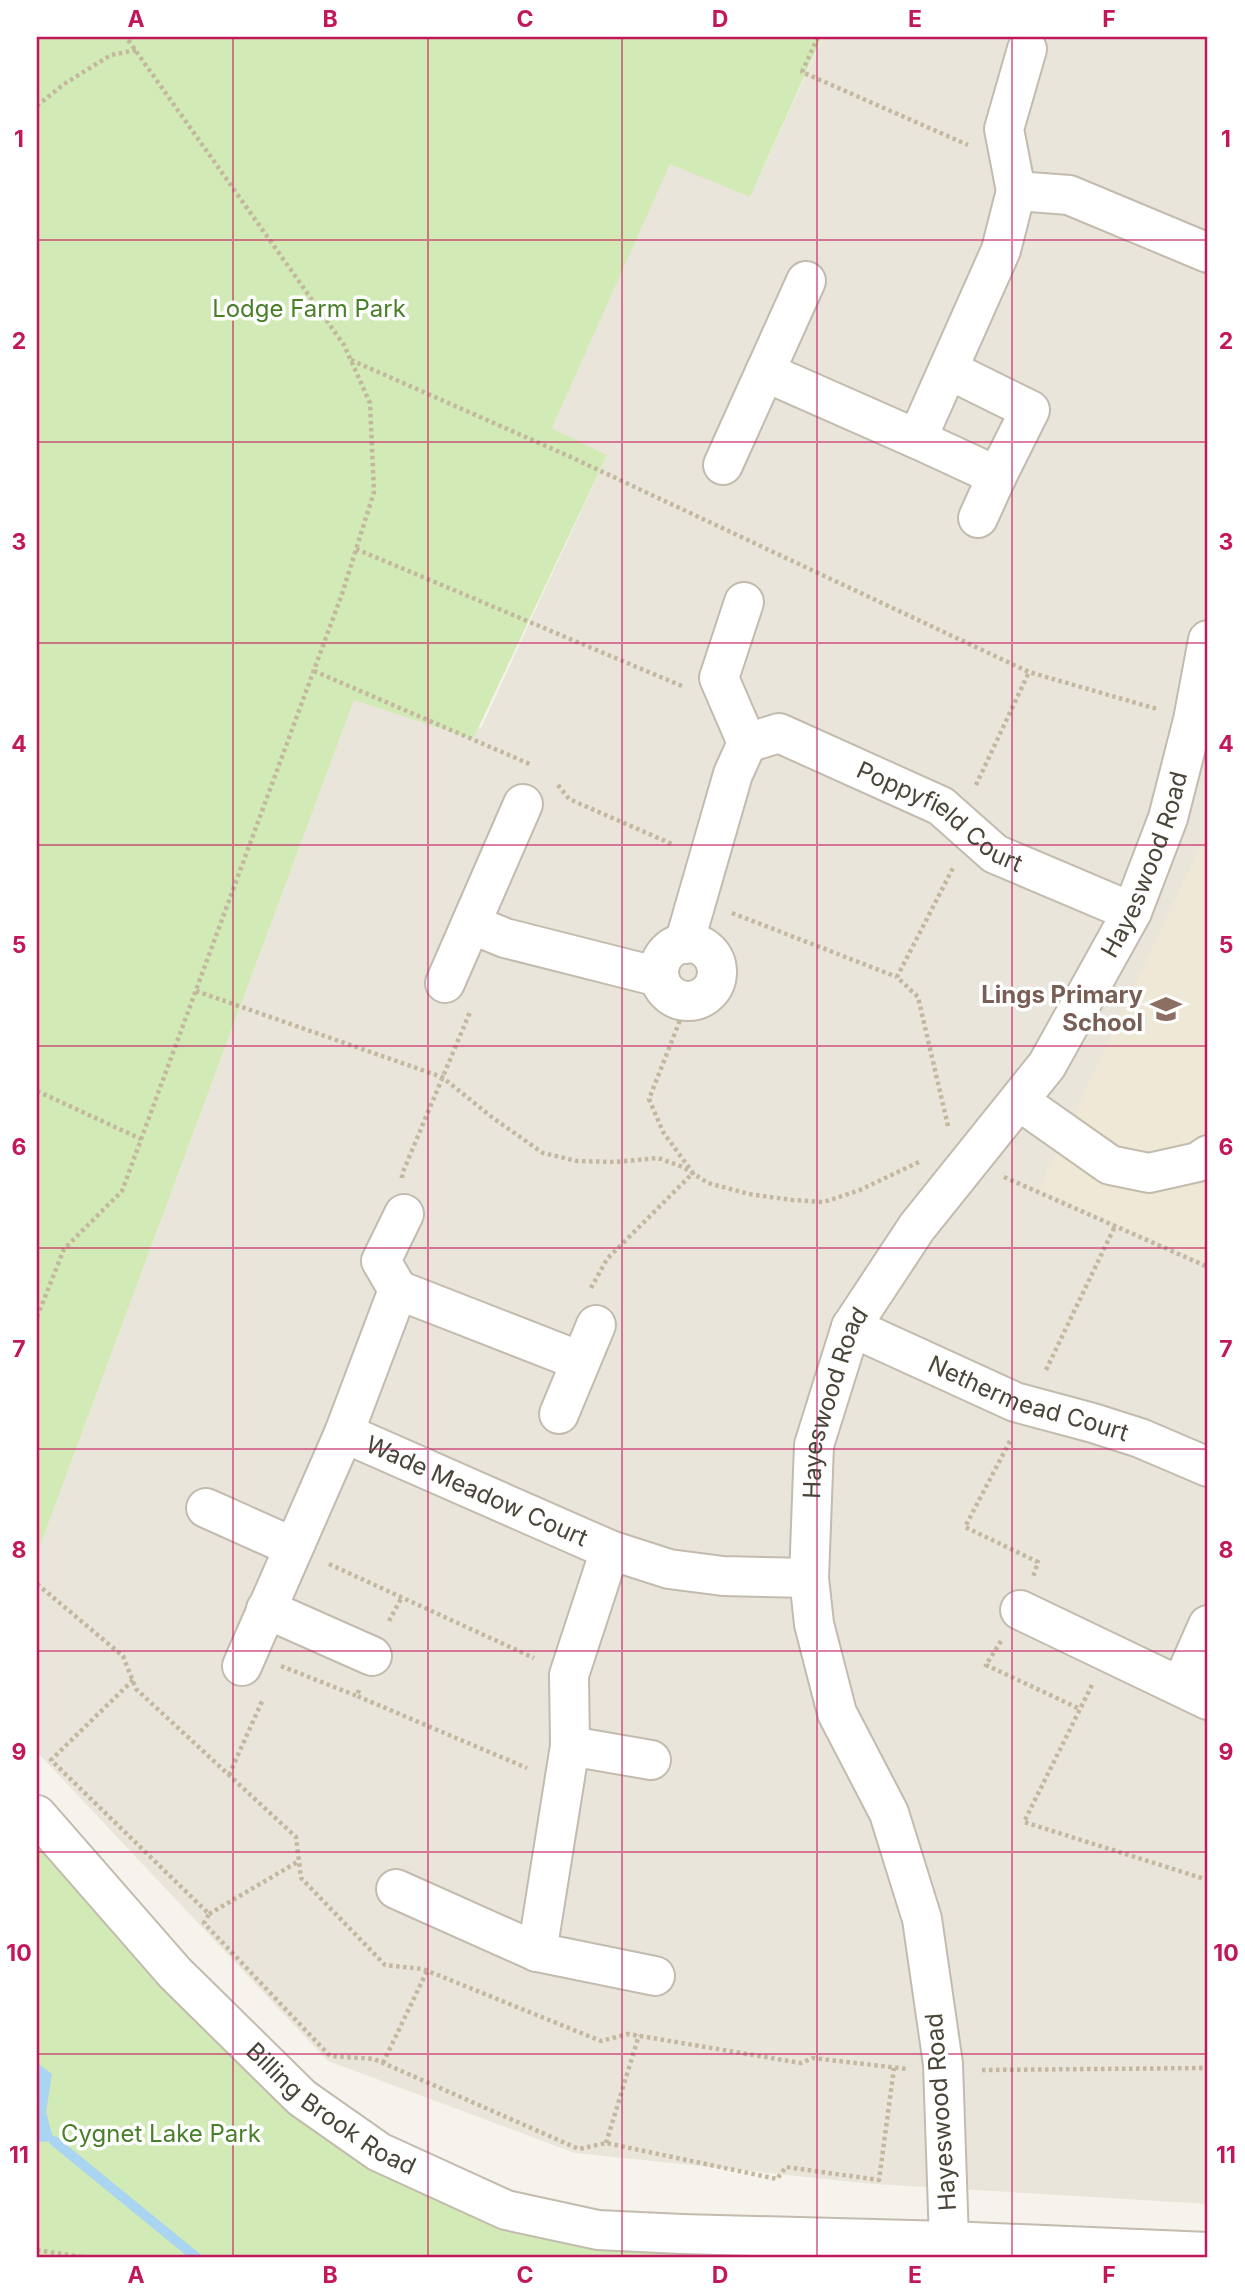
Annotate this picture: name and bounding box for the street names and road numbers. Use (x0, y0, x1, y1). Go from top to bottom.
street label: Poppyfield Court (852, 755, 1027, 878)
street label: Hayeswood Road (1095, 768, 1193, 962)
street label: Hayeswood Road (797, 1301, 874, 1499)
street label: Nethermead Court (924, 1349, 1132, 1447)
street label: Wade Meadow Court (362, 1429, 592, 1552)
street label: Hayeswood Road (919, 2012, 962, 2212)
street label: Billing Brook Road (240, 2036, 420, 2181)

